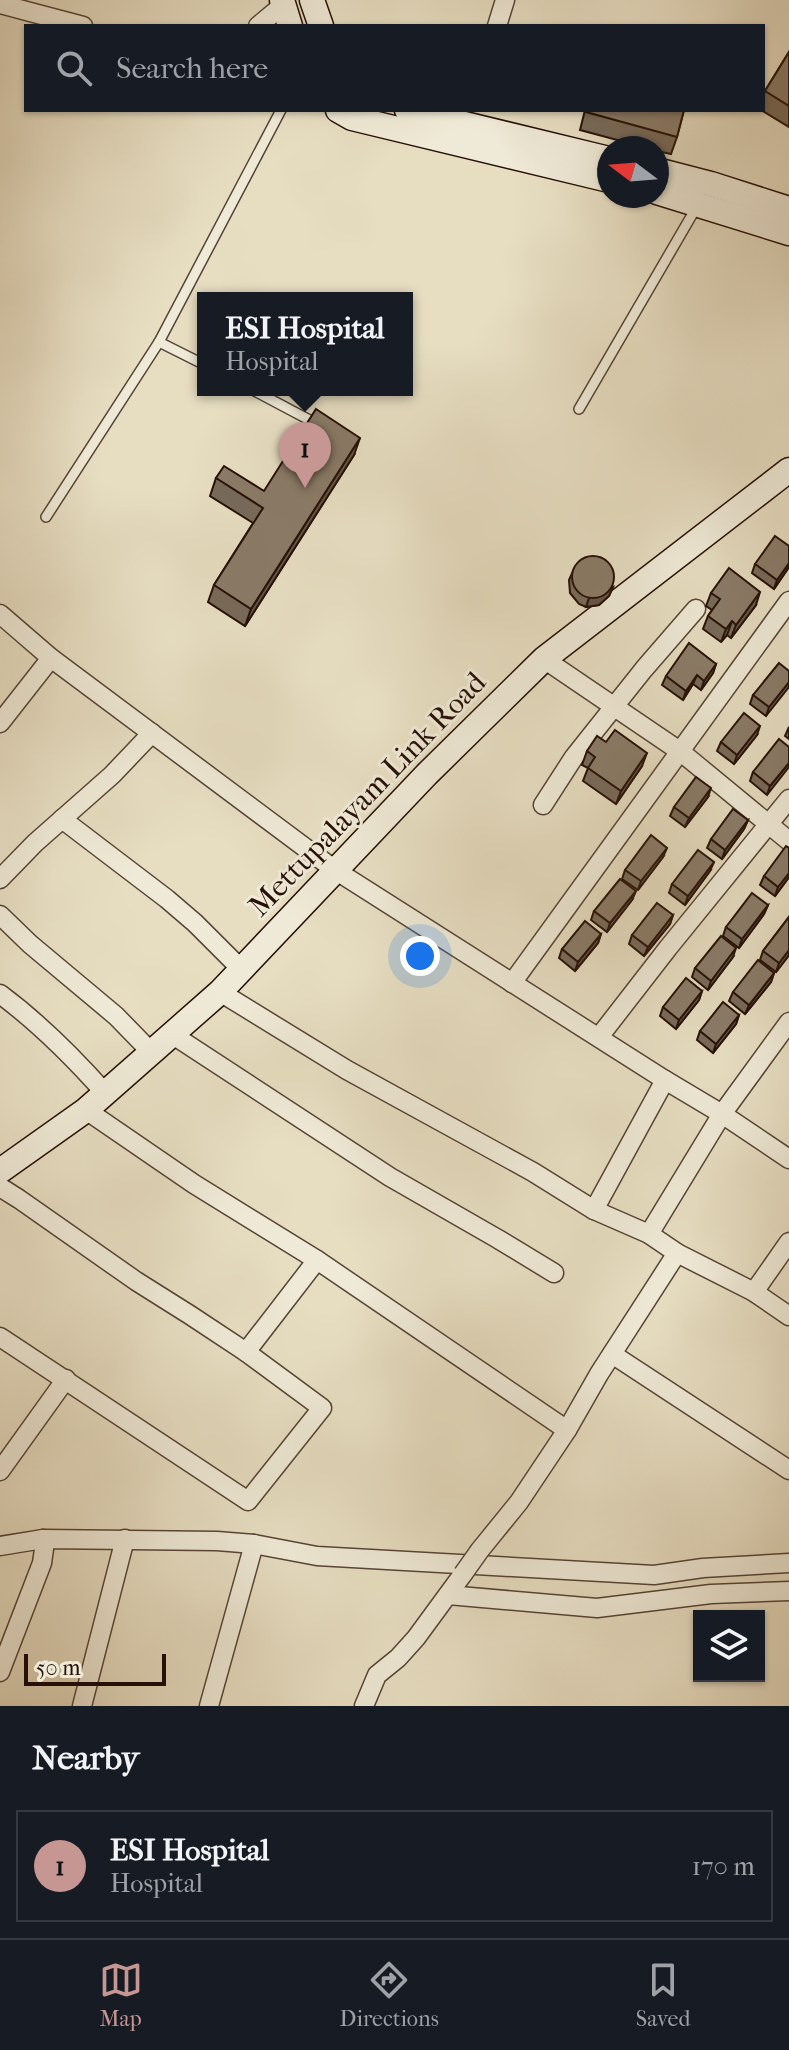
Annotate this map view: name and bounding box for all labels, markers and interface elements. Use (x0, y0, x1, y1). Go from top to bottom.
search box (24, 24, 765, 112)
icon: search (52, 46, 96, 90)
text: Search here (116, 51, 268, 86)
north arrow (597, 136, 669, 208)
popup (197, 292, 413, 396)
text: ESI Hospital (225, 311, 385, 346)
text: Hospital (225, 346, 318, 377)
pin: 1 (279, 422, 331, 488)
street label: Mettupalayam Link Road (242, 664, 494, 924)
your location (400, 936, 440, 976)
map controls (693, 1610, 765, 1682)
button: layers (693, 1610, 765, 1682)
scale bar (24, 1650, 166, 1686)
text: 50 m (36, 1655, 81, 1681)
text: Nearby (32, 1738, 139, 1778)
text: ESI Hospital (110, 1833, 269, 1868)
text: 1 (55, 1851, 65, 1882)
text: 170 m (692, 1851, 755, 1882)
text: Hospital (110, 1868, 203, 1899)
tab: Map (99, 1958, 143, 2032)
tab: Directions (340, 1958, 439, 2032)
tab: Saved (636, 1958, 690, 2032)

